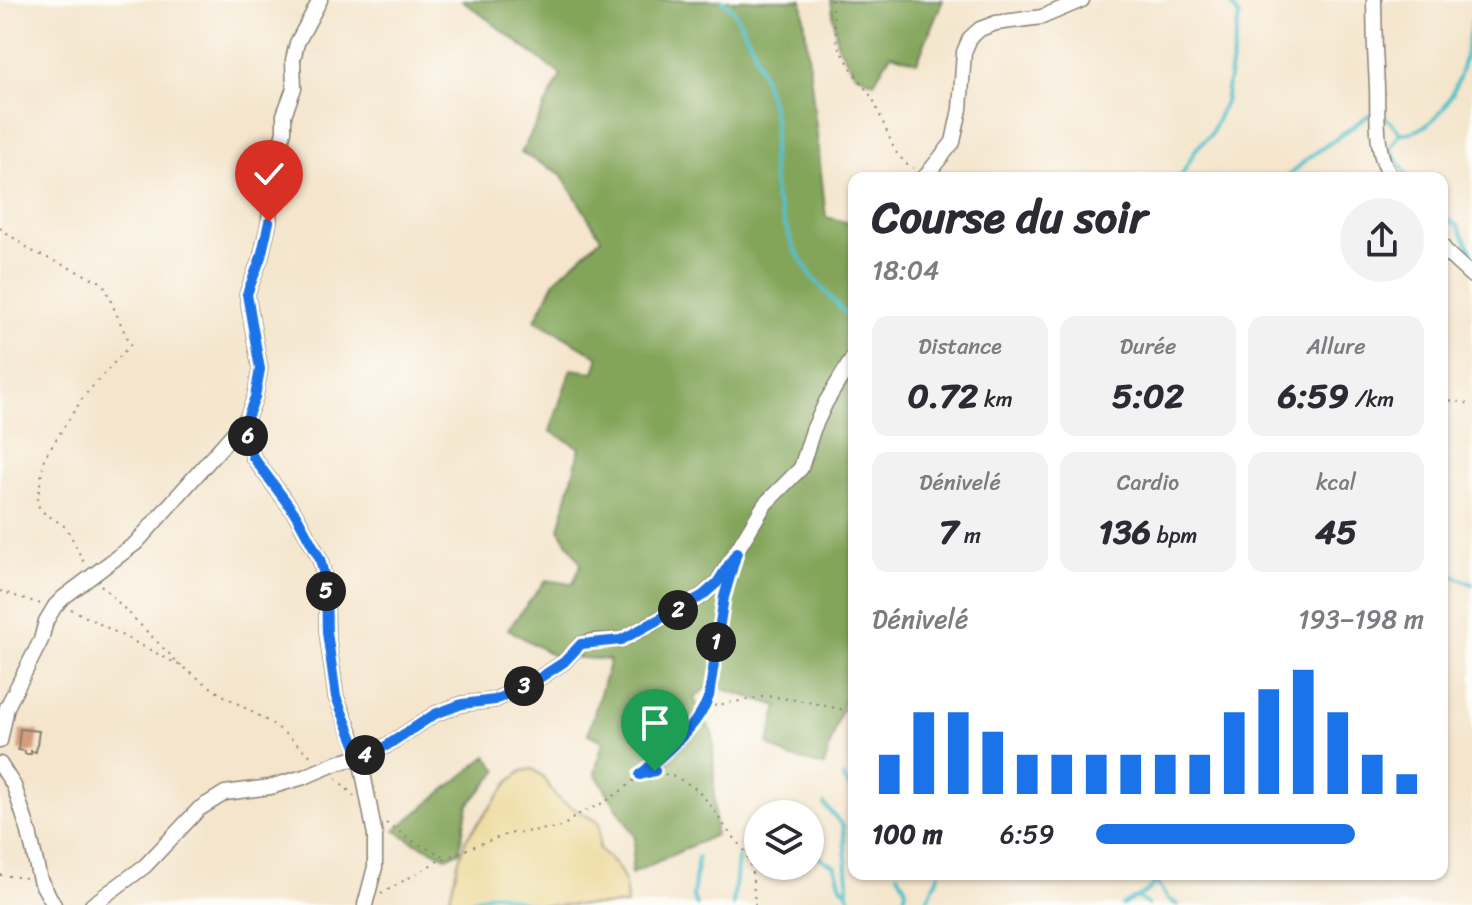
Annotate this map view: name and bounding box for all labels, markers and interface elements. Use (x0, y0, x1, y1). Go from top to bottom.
pin (235, 140, 303, 222)
icon: check (247, 152, 291, 196)
text: Course du soir (872, 178, 1147, 256)
button: share (1340, 198, 1424, 282)
text: 18:04 (872, 247, 939, 293)
text: Distance (918, 327, 1002, 366)
text: Durée (1120, 327, 1176, 366)
text: Allure (1306, 327, 1366, 366)
text: 0.72 (907, 366, 978, 426)
text: 5:02 (1112, 366, 1184, 426)
text: 6:59 (1278, 366, 1349, 426)
text: km (978, 380, 1013, 419)
text: /km (1349, 380, 1394, 419)
pin: 6 (228, 416, 268, 456)
text: 6 (242, 416, 254, 455)
text: Dénivelé (919, 463, 1001, 502)
text: Cardio (1117, 463, 1179, 502)
text: kcal (1316, 463, 1356, 502)
text: 7 (939, 502, 958, 562)
text: 136 (1099, 502, 1151, 562)
text: 45 (1315, 502, 1357, 562)
text: m (958, 516, 981, 555)
text: bpm (1151, 516, 1197, 555)
pin: 5 (306, 571, 346, 611)
text: 5 (319, 571, 333, 610)
pin: 2 (658, 590, 698, 630)
text: 2 (672, 590, 684, 629)
text: Dénivelé (872, 596, 968, 642)
text: 193–198 m (1298, 596, 1424, 642)
pin: 1 (696, 622, 736, 662)
text: 1 (711, 622, 721, 661)
pin: 3 (504, 666, 544, 706)
text: 3 (518, 666, 530, 705)
pin (621, 689, 689, 771)
icon: arrive (633, 701, 677, 745)
pin: 4 (345, 735, 385, 775)
text: 4 (358, 735, 372, 774)
map controls (744, 800, 824, 880)
button: layers (744, 800, 824, 880)
text: 100 m (872, 811, 943, 857)
text: 6:59 (1000, 811, 1054, 857)

